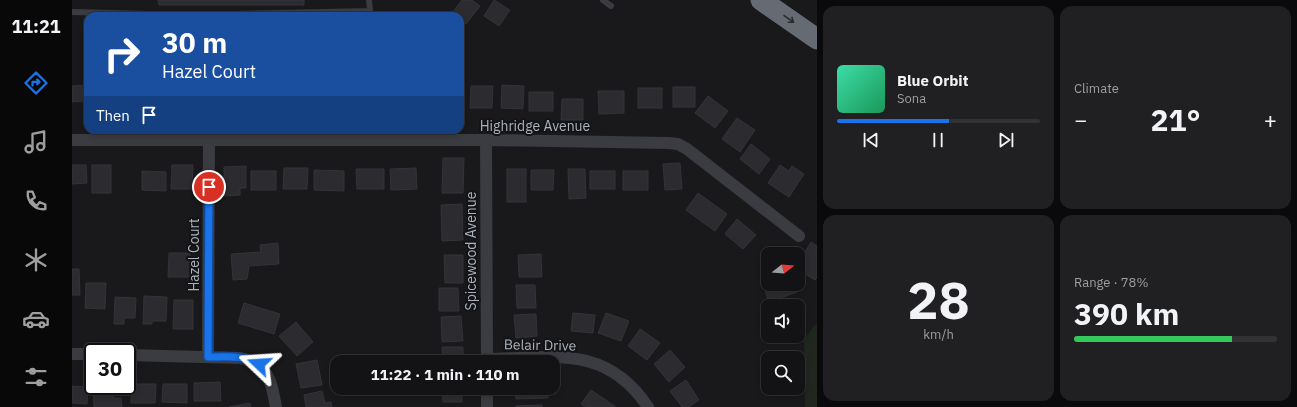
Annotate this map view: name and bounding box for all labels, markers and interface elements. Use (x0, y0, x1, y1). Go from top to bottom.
text: 11:21 (11, 15, 61, 38)
one-way arrow (783, 15, 794, 23)
text: 30 m (162, 24, 227, 61)
icon: right (96, 28, 148, 80)
text: Hazel Court (162, 60, 256, 83)
icon: directions (22, 69, 50, 97)
text: Blue Orbit (897, 71, 968, 90)
text: Climate (1074, 80, 1119, 97)
text: Sona (897, 90, 926, 107)
text: 21° (1150, 100, 1201, 139)
icon: arrive (138, 104, 160, 126)
text: − (1074, 105, 1087, 134)
text: + (1264, 105, 1277, 134)
text: Then (96, 106, 130, 125)
street label: Highridge Avenue (480, 117, 591, 135)
icon: music (22, 128, 50, 156)
icon: previous (860, 129, 882, 151)
icon: pause (927, 129, 949, 151)
icon: next (995, 129, 1017, 151)
pin (192, 170, 226, 204)
icon: arrive (198, 176, 220, 198)
icon: phone (22, 187, 50, 215)
street label: Spicewood Avenue (462, 191, 480, 310)
street label: Hazel Court (185, 218, 203, 292)
icon: climate (22, 246, 50, 274)
north arrow (761, 247, 805, 291)
map controls (761, 247, 805, 395)
text: 28 (907, 266, 970, 333)
text: Range · 78% (1074, 274, 1148, 291)
text: 390 km (1074, 294, 1179, 333)
button: sound (761, 299, 805, 343)
icon: car (22, 305, 50, 333)
text: km/h (923, 326, 954, 343)
street label: Belair Drive (504, 335, 577, 355)
speed limit sign: 30 (84, 343, 136, 395)
position arrow (238, 343, 280, 385)
button: search (761, 351, 805, 395)
icon: filters (22, 363, 50, 391)
text: 11:22 · 1 min · 110 m (371, 365, 519, 384)

